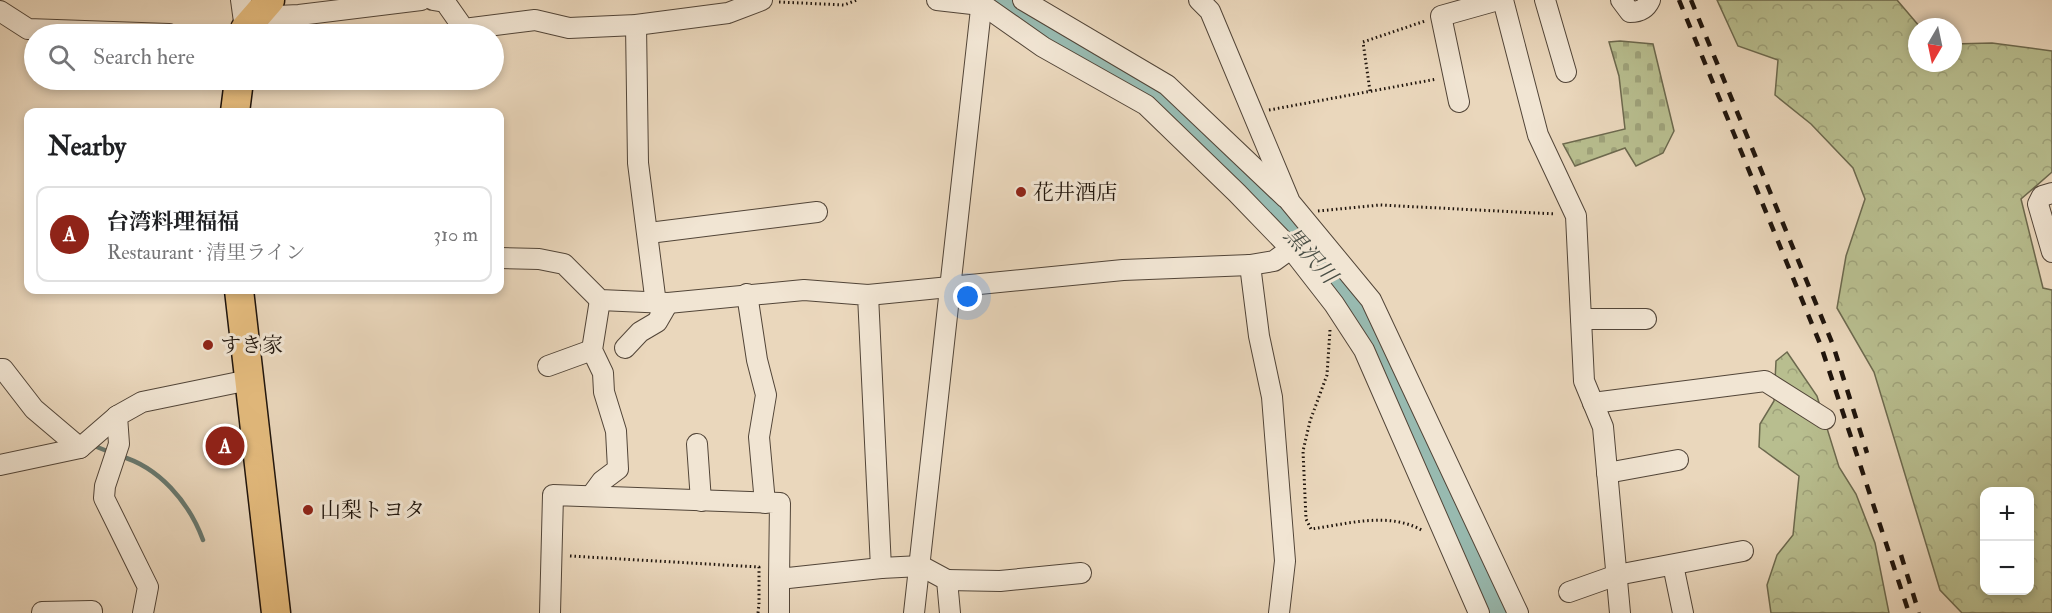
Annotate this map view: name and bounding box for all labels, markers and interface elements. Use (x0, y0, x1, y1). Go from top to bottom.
north arrow (1908, 18, 1962, 72)
search box (24, 24, 504, 90)
icon: search (45, 41, 78, 74)
text: Search here (93, 43, 195, 71)
text: Nearby (48, 131, 126, 163)
place label: 花井酒店 (1033, 179, 1117, 206)
marker: 花井酒店 (1014, 185, 1028, 199)
text: 台湾料理福福 (107, 208, 239, 236)
text: A (63, 222, 76, 247)
text: 310 m (433, 222, 478, 247)
water label: 黒沢川 (1278, 222, 1344, 291)
text: Restaurant · 清里ライン (107, 240, 306, 265)
your location (953, 282, 982, 311)
place label: すき家 (220, 332, 283, 359)
marker: すき家 (201, 338, 215, 352)
pin: A (206, 424, 244, 468)
map controls (1980, 487, 2034, 595)
button: + (1980, 487, 2034, 541)
place label: 山梨トヨタ (320, 497, 425, 524)
marker: 山梨トヨタ (301, 503, 315, 517)
button: − (1980, 541, 2034, 595)

